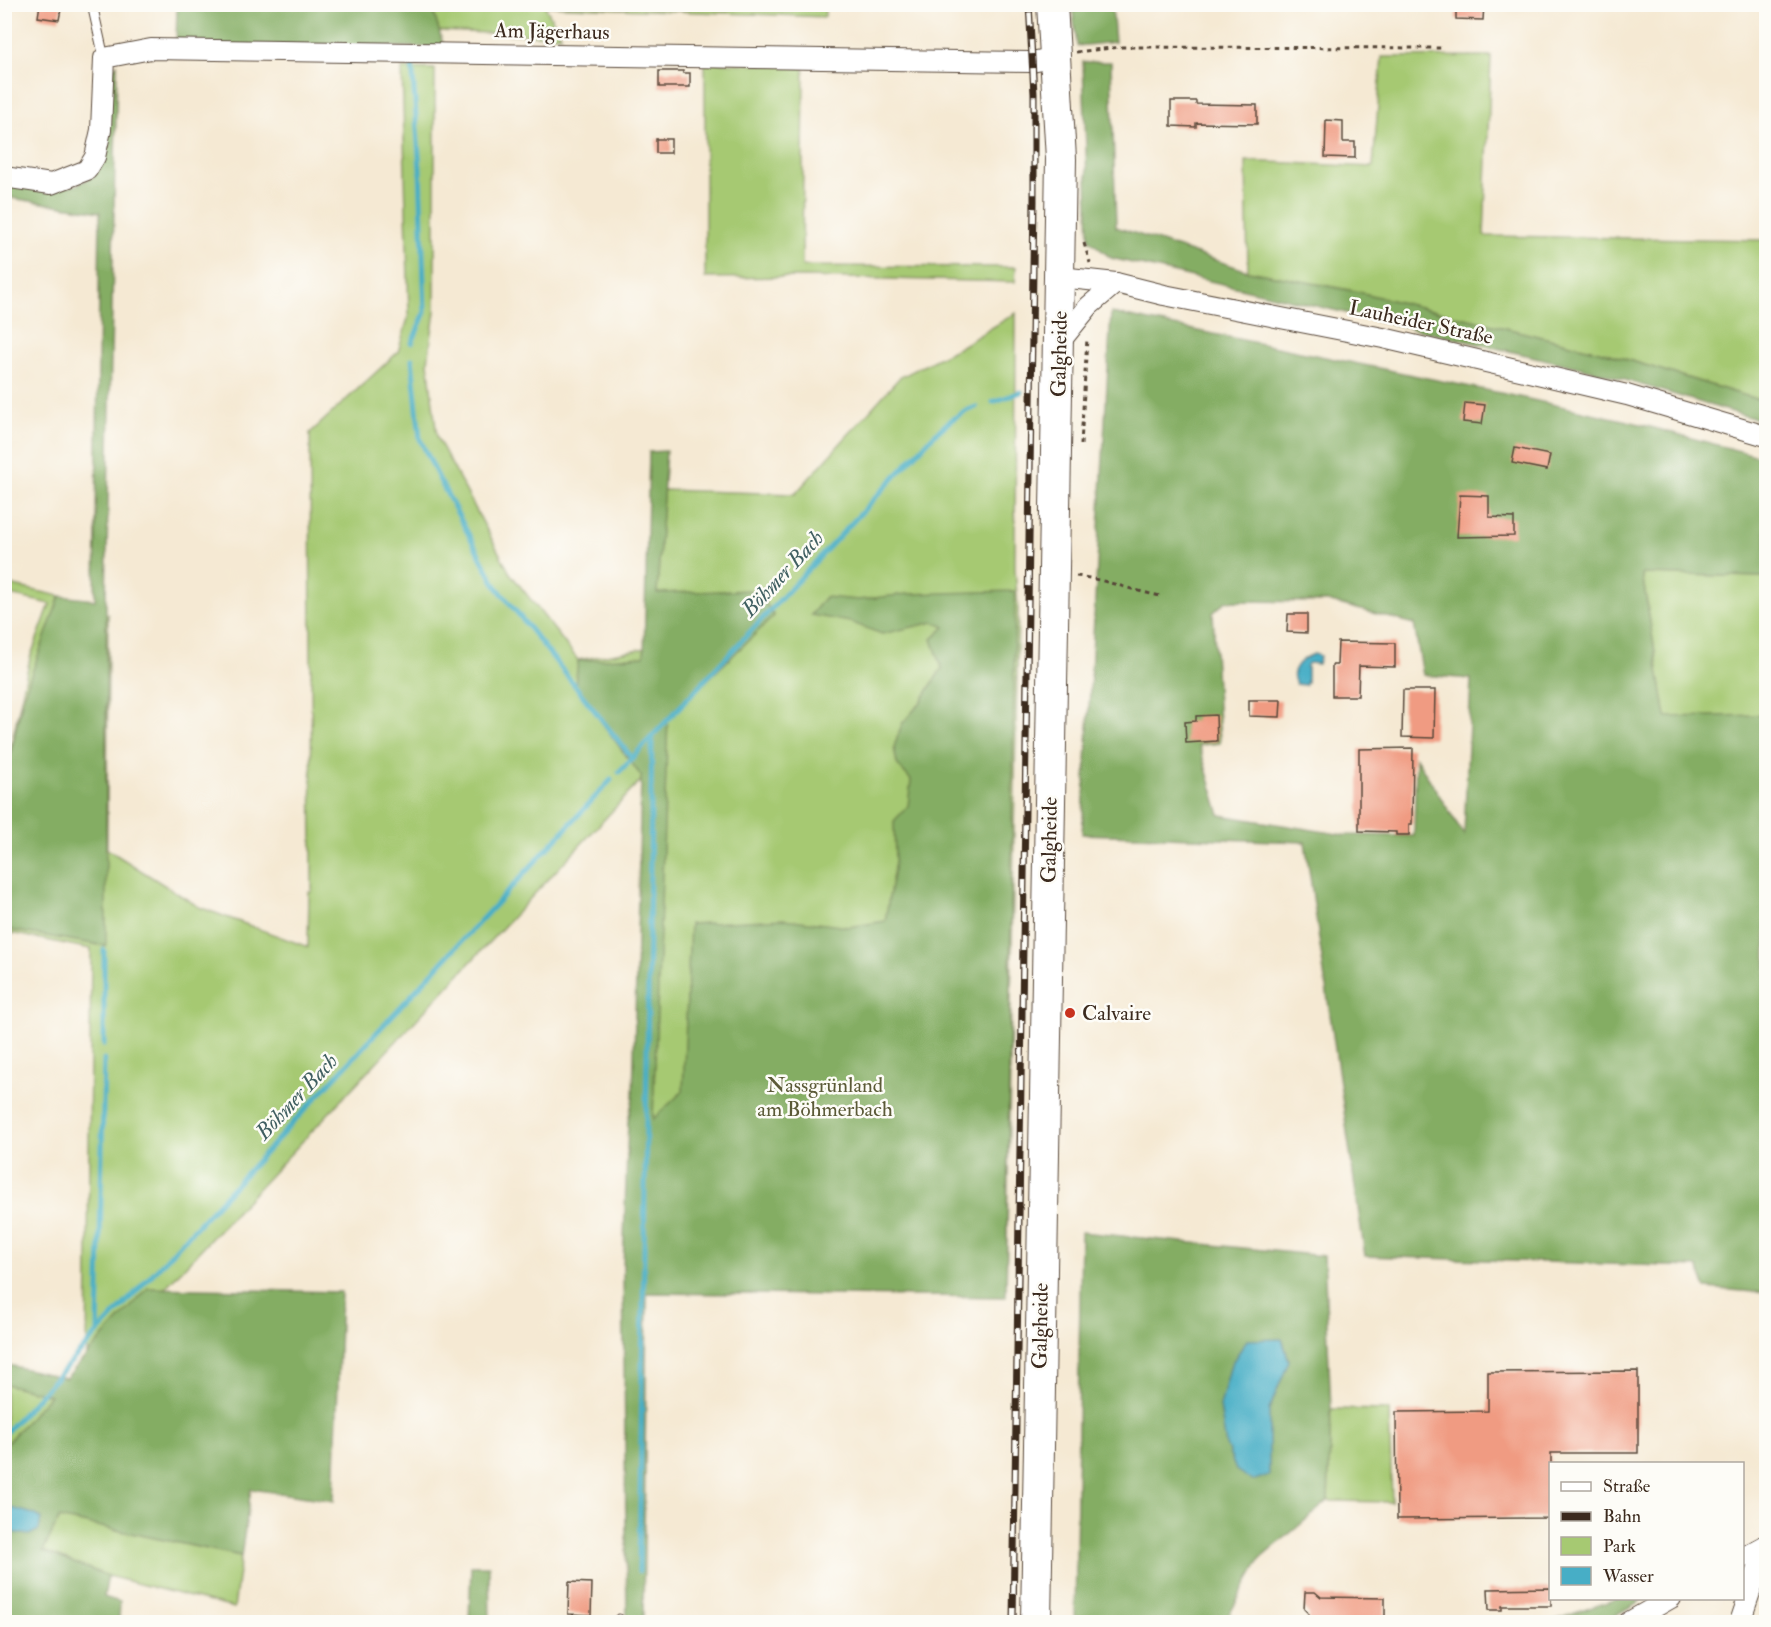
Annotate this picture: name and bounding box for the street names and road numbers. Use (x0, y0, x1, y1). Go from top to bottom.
street label: Am Jägerhaus (493, 17, 610, 46)
street label: Lauheider Straße (1346, 294, 1496, 351)
street label: Galgheide (1045, 310, 1074, 397)
street label: Galgheide (1035, 796, 1064, 883)
street label: Galgheide (1026, 1282, 1055, 1369)

